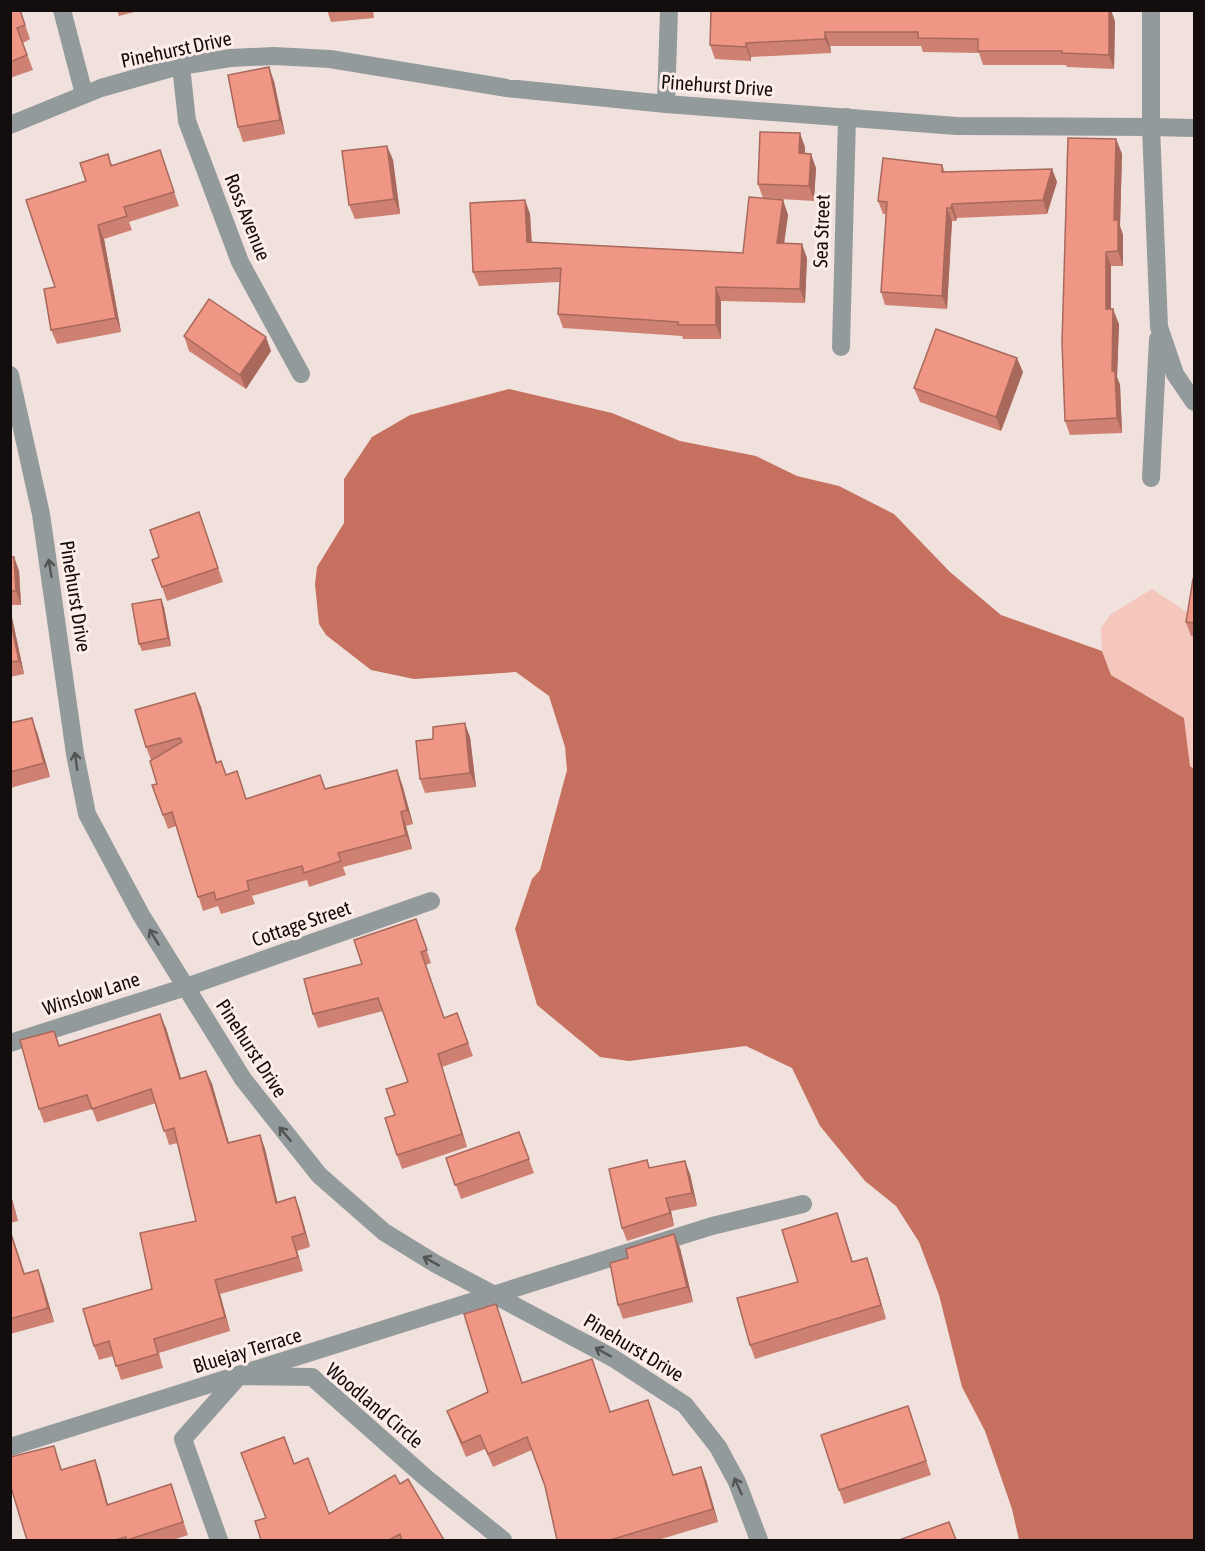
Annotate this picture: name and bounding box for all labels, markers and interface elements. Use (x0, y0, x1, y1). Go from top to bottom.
street label: Pinehurst Drive (119, 26, 233, 72)
street label: Pinehurst Drive (660, 70, 774, 100)
street label: Ross Avenue (220, 170, 276, 264)
street label: Sea Street (808, 194, 834, 268)
street label: Pinehurst Drive (56, 539, 96, 653)
one-way arrow (44, 558, 55, 578)
one-way arrow (71, 751, 82, 771)
street label: Cottage Street (249, 895, 354, 951)
one-way arrow (148, 929, 160, 946)
street label: Winslow Lane (40, 967, 142, 1019)
street label: Pinehurst Drive (212, 995, 292, 1101)
one-way arrow (278, 1126, 291, 1142)
one-way arrow (422, 1255, 440, 1266)
street label: Pinehurst Drive (580, 1308, 688, 1386)
street label: Bluejay Terrace (190, 1323, 304, 1377)
one-way arrow (595, 1346, 612, 1358)
street label: Woodland Circle (322, 1358, 428, 1452)
one-way arrow (732, 1477, 743, 1496)

